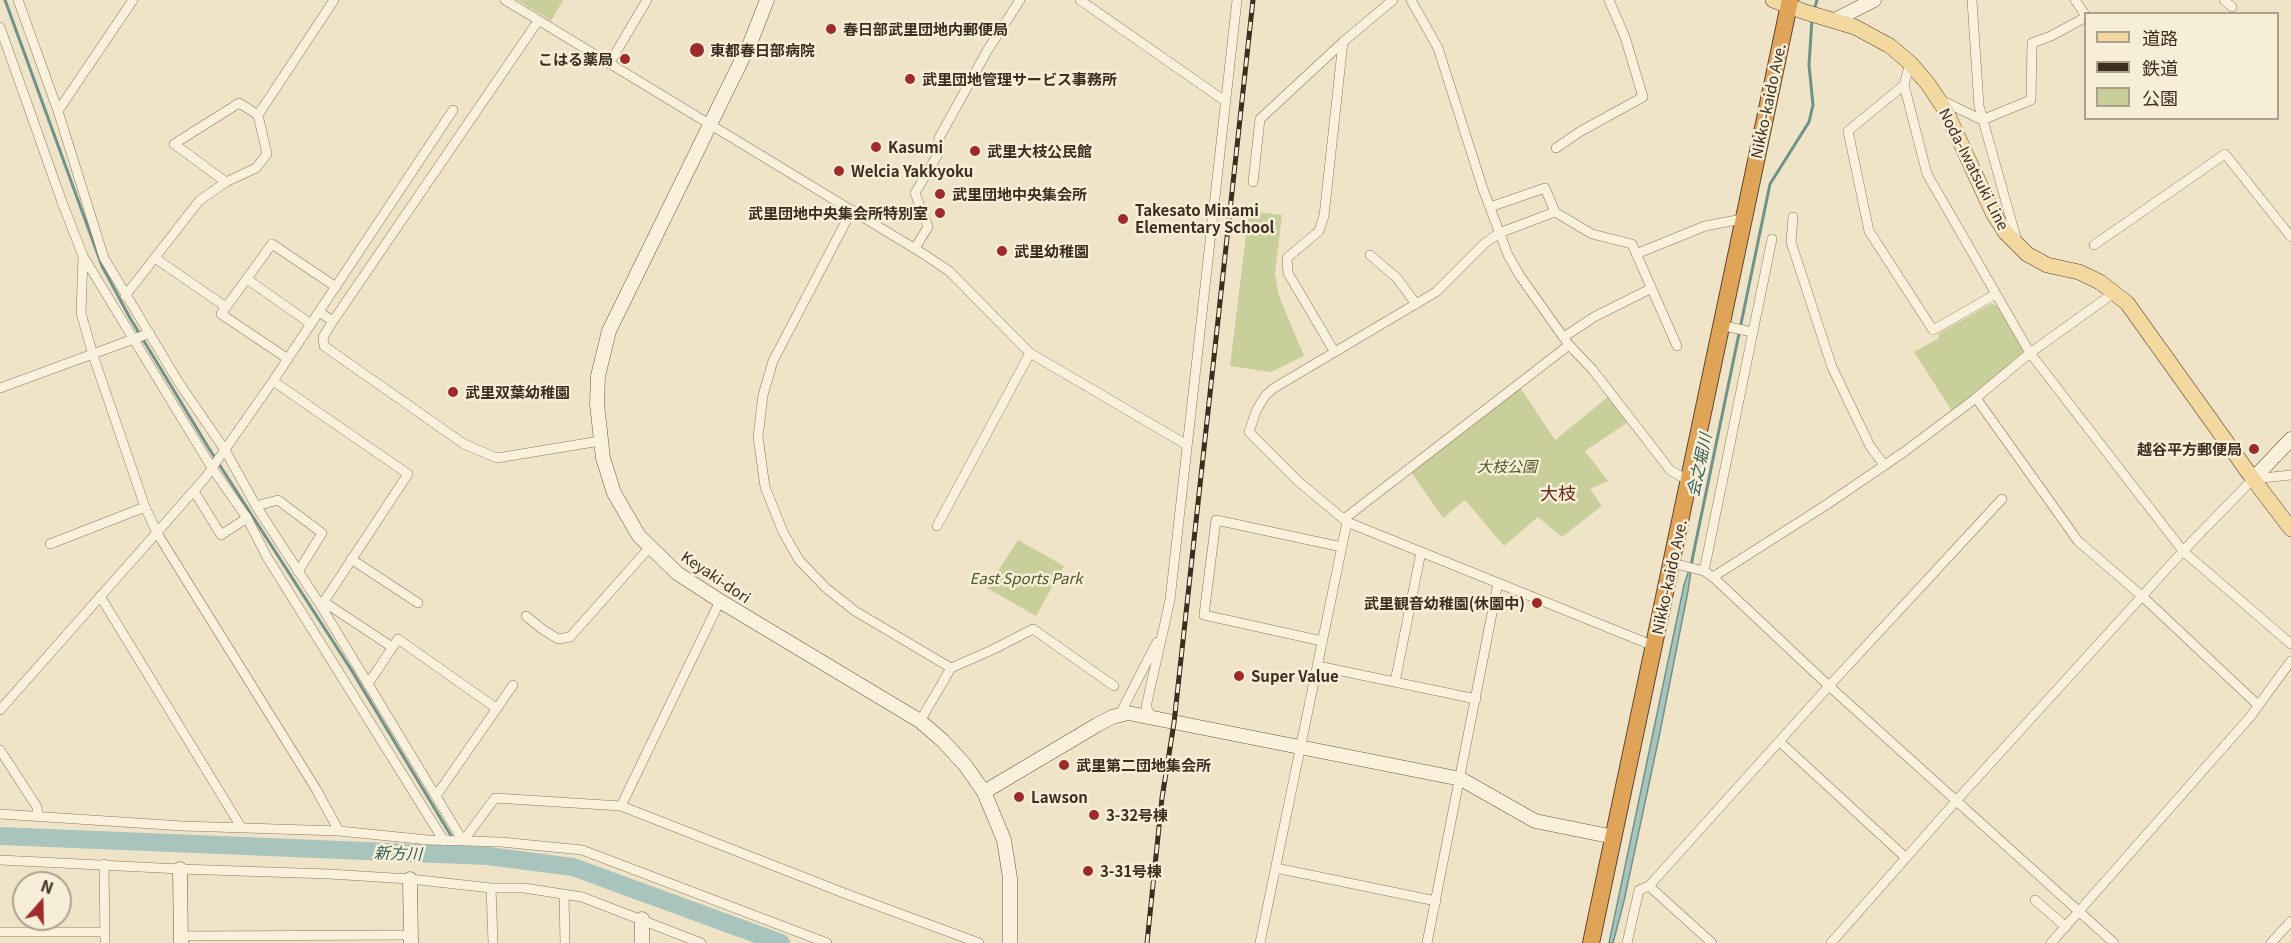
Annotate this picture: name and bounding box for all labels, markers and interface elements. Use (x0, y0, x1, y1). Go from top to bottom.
legend (2084, 12, 2279, 120)
place label: 春日部武里団地内郵便局 (843, 20, 1008, 38)
marker: 春日部武里団地内郵便局 (824, 22, 838, 36)
text: 道路 (2142, 24, 2178, 50)
marker: 東都春日部病院 (688, 41, 706, 59)
place label: 東都春日部病院 (710, 41, 815, 59)
street label: Nikko-kaido Ave. (1747, 42, 1789, 160)
place label: こはる薬局 (538, 50, 613, 68)
marker: こはる薬局 (618, 52, 632, 66)
text: 鉄道 (2142, 54, 2178, 80)
place label: 武里団地管理サービス事務所 (922, 70, 1117, 88)
marker: 武里団地管理サービス事務所 (903, 72, 917, 86)
text: 公園 (2142, 84, 2178, 110)
street label: Noda-Iwatsuki Line (1935, 105, 2013, 233)
place label: Kasumi (888, 138, 943, 156)
marker: Kasumi (869, 140, 883, 154)
place label: 武里大枝公民館 (987, 142, 1092, 160)
marker: 武里大枝公民館 (968, 144, 982, 158)
place label: Welcia Yakkyoku (851, 162, 973, 180)
marker: Welcia Yakkyoku (832, 164, 846, 178)
place label: 武里団地中央集会所 (952, 185, 1087, 203)
marker: 武里団地中央集会所 (933, 187, 947, 201)
place label: Takesato Minami Elementary School (1135, 201, 1274, 236)
place label: 武里団地中央集会所特別室 (748, 204, 928, 222)
marker: 武里団地中央集会所特別室 (933, 206, 947, 220)
marker: Takesato Minami Elementary School (1116, 212, 1130, 226)
place label: 武里幼稚園 (1014, 242, 1089, 260)
marker: 武里幼稚園 (995, 244, 1009, 258)
place label: 武里双葉幼稚園 (465, 383, 570, 401)
marker: 武里双葉幼稚園 (446, 385, 460, 399)
water label: 会之堀川 (1683, 432, 1715, 498)
place label: 越谷平方郵便局 (2137, 440, 2242, 458)
marker: 越谷平方郵便局 (2247, 442, 2261, 456)
park label: 大枝公園 (1477, 457, 1537, 475)
district label: 大枝 (1540, 482, 1576, 504)
street label: Nikko-kaido Ave. (1648, 518, 1690, 636)
street label: Keyaki-dori (678, 547, 754, 607)
park label: East Sports Park (969, 569, 1083, 587)
place label: 武里観音幼稚園(休園中) (1364, 594, 1525, 612)
marker: 武里観音幼稚園(休園中) (1530, 596, 1544, 610)
place label: Super Value (1251, 667, 1339, 685)
marker: Super Value (1232, 669, 1246, 683)
place label: 武里第二団地集会所 (1076, 756, 1211, 774)
marker: 武里第二団地集会所 (1057, 758, 1071, 772)
place label: Lawson (1031, 788, 1088, 806)
marker: Lawson (1012, 790, 1026, 804)
place label: 3-32号棟 (1106, 806, 1168, 824)
marker: 3-32号棟 (1087, 808, 1101, 822)
water label: 新方川 (374, 843, 422, 863)
place label: 3-31号棟 (1100, 862, 1162, 880)
marker: 3-31号棟 (1081, 864, 1095, 878)
north arrow (12, 871, 72, 931)
text: N (38, 873, 57, 899)

